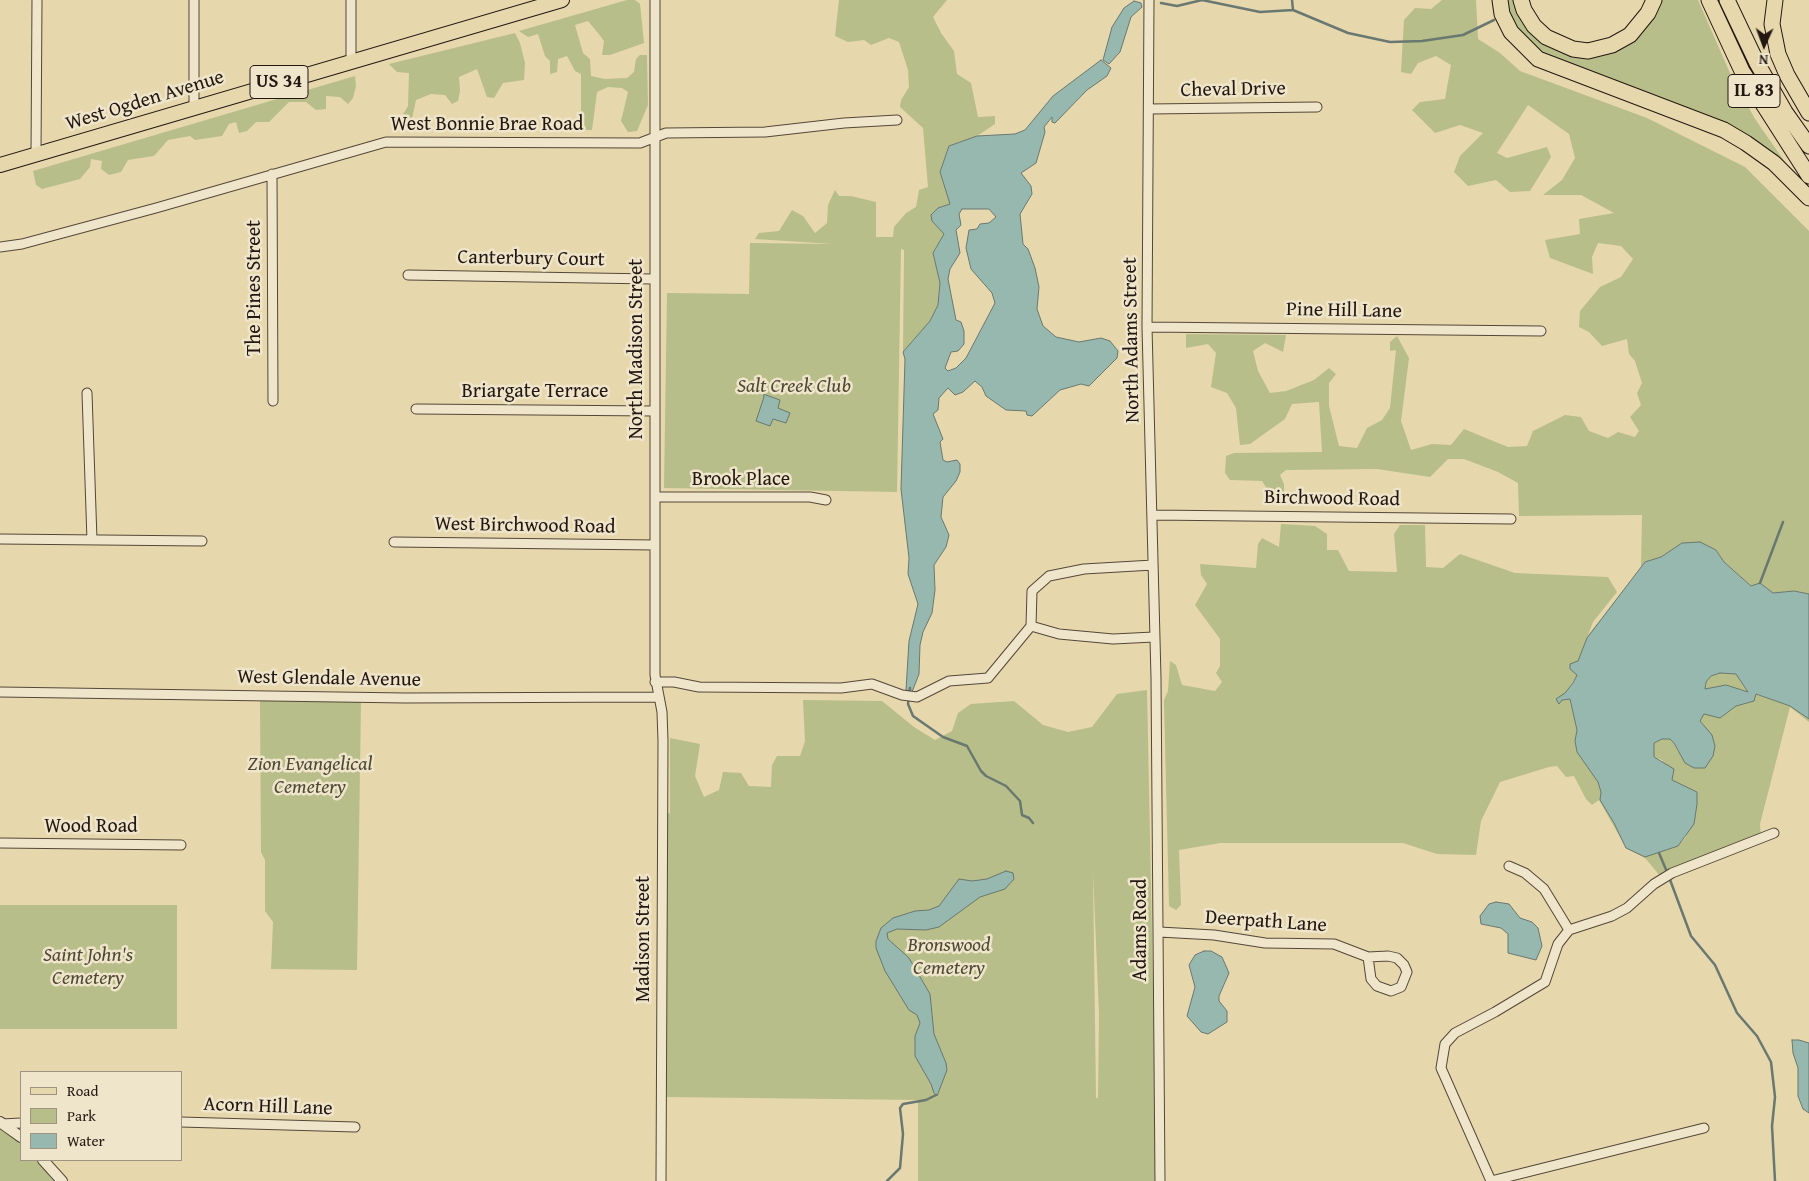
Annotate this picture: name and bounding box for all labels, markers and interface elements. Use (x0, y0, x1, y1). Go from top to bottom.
north arrow (1739, 20, 1789, 70)
text: N (1758, 50, 1769, 70)
road number: US 34 (250, 65, 308, 98)
street label: West Ogden Avenue (63, 66, 227, 136)
road number: IL 83 (1728, 74, 1780, 108)
street label: Cheval Drive (1180, 77, 1286, 103)
street label: West Bonnie Brae Road (391, 113, 583, 137)
street label: The Pines Street (243, 220, 267, 356)
street label: Canterbury Court (457, 246, 605, 272)
street label: North Adams Street (1119, 257, 1145, 423)
street label: North Madison Street (625, 259, 649, 439)
street label: Pine Hill Lane (1286, 298, 1402, 324)
park label: Salt Creek Club (737, 375, 851, 399)
street label: Briargate Terrace (462, 380, 608, 404)
street label: Brook Place (692, 468, 790, 492)
street label: Birchwood Road (1264, 486, 1400, 512)
street label: West Birchwood Road (434, 512, 616, 540)
street label: West Glendale Avenue (237, 665, 421, 693)
park label: Zion Evangelical Cemetery (248, 753, 372, 800)
street label: Wood Road (44, 815, 138, 839)
street label: Madison Street (632, 876, 656, 1002)
street label: Adams Road (1129, 879, 1153, 981)
street label: Deerpath Lane (1204, 906, 1328, 938)
park label: Bronswood Cemetery (908, 934, 990, 981)
park label: Saint John's Cemetery (43, 944, 133, 991)
legend (20, 1071, 182, 1161)
text: Road (67, 1080, 98, 1101)
street label: Acorn Hill Lane (203, 1093, 333, 1121)
text: Park (67, 1105, 96, 1126)
text: Water (67, 1130, 105, 1151)

